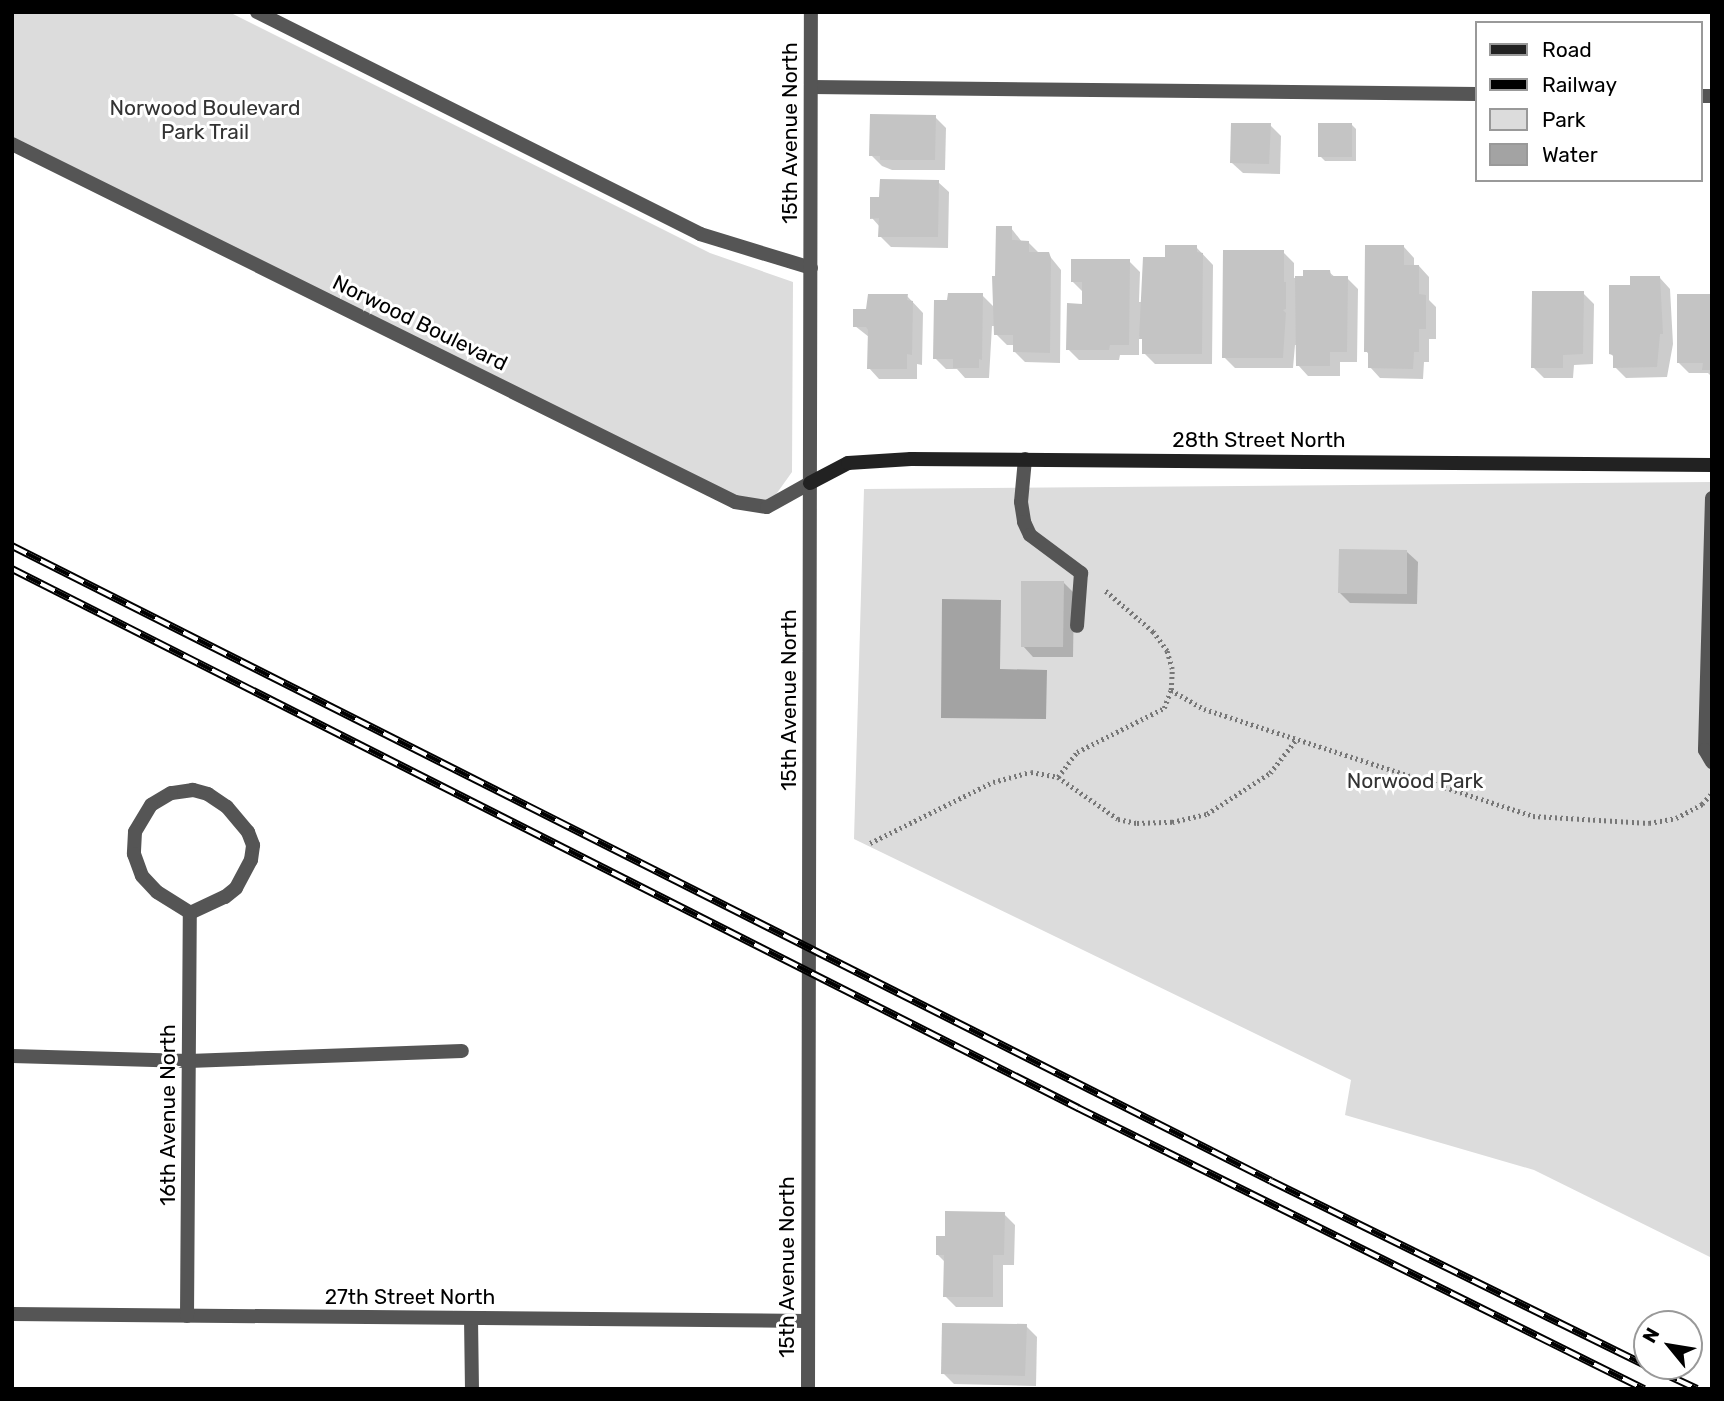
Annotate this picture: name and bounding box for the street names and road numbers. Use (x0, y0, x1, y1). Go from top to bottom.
street label: 15th Avenue North (777, 42, 803, 224)
street label: Norwood Boulevard (329, 270, 511, 376)
street label: 28th Street North (1172, 427, 1346, 453)
street label: 15th Avenue North (776, 609, 802, 791)
street label: 16th Avenue North (155, 1024, 181, 1206)
street label: 15th Avenue North (774, 1176, 800, 1358)
street label: 27th Street North (325, 1284, 495, 1310)

